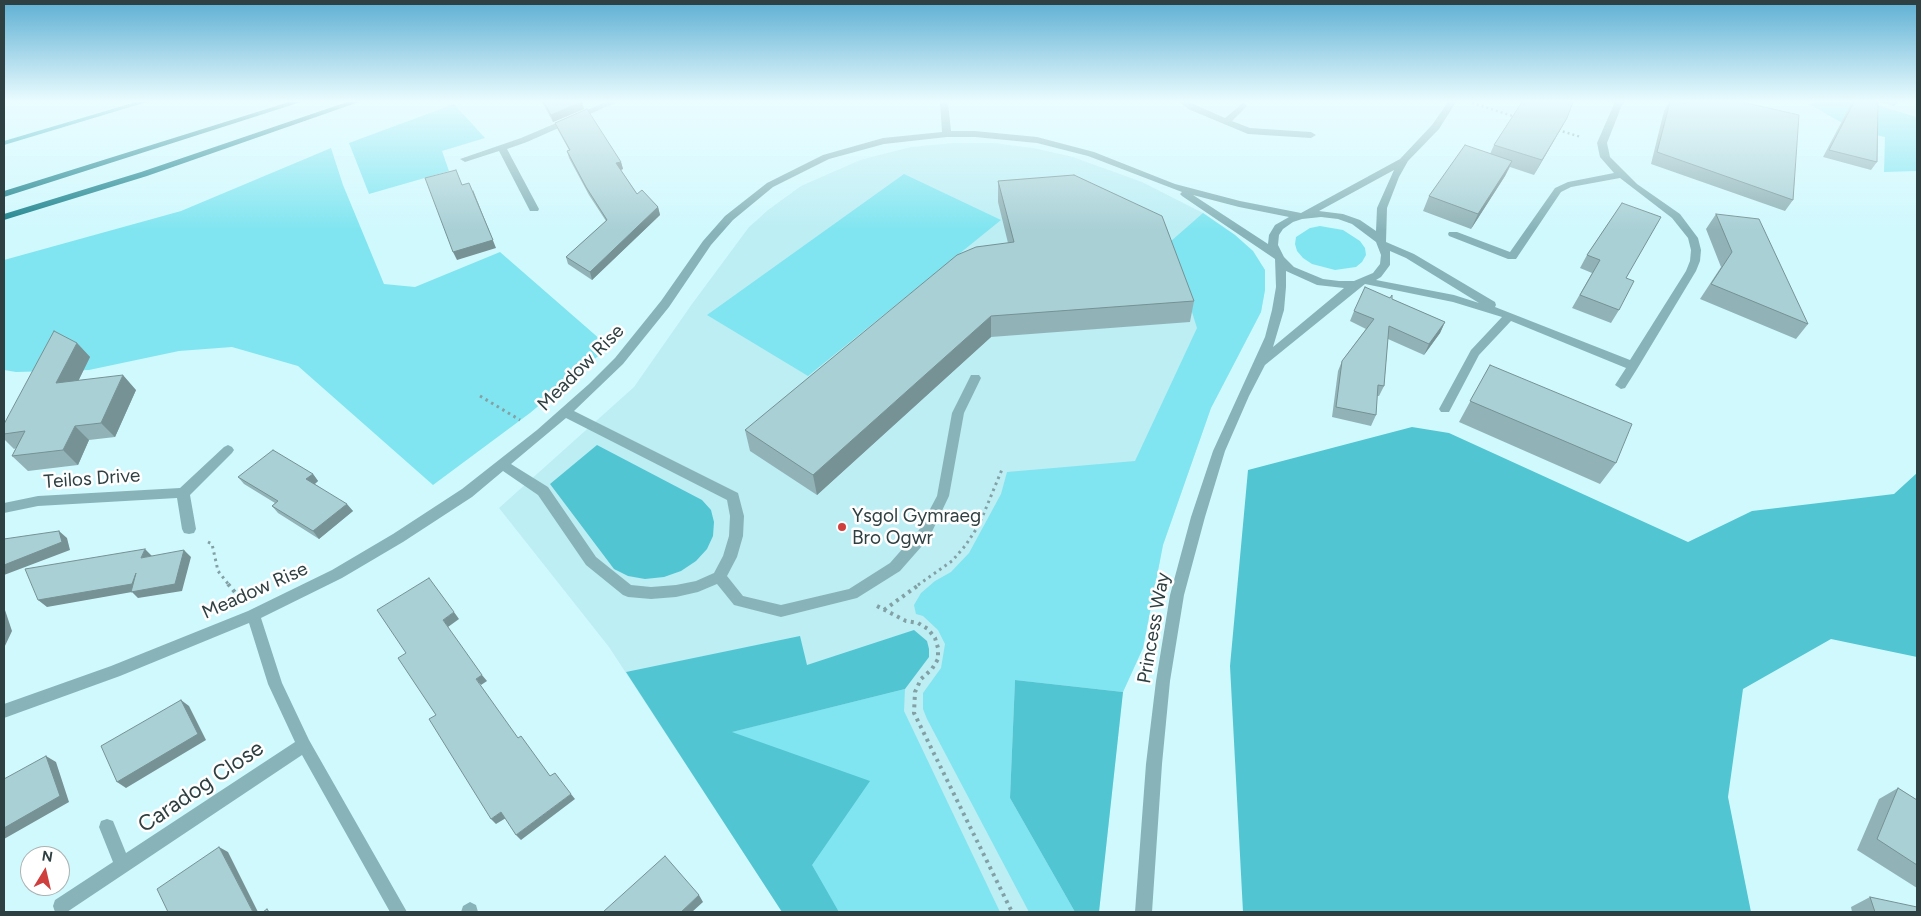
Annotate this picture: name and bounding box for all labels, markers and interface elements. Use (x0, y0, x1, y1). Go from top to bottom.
street label: Meadow Rise (533, 320, 629, 416)
street label: Teilos Drive (43, 464, 141, 494)
place label: Ysgol Gymraeg Bro Ogwr (852, 505, 981, 549)
marker: Ysgol Gymraeg Bro Ogwr (836, 521, 848, 533)
street label: Meadow Rise (199, 558, 311, 624)
street label: Princess Way (1133, 571, 1175, 685)
street label: Caradog Close (133, 735, 269, 839)
north arrow (20, 846, 70, 896)
text: N (41, 847, 54, 866)

